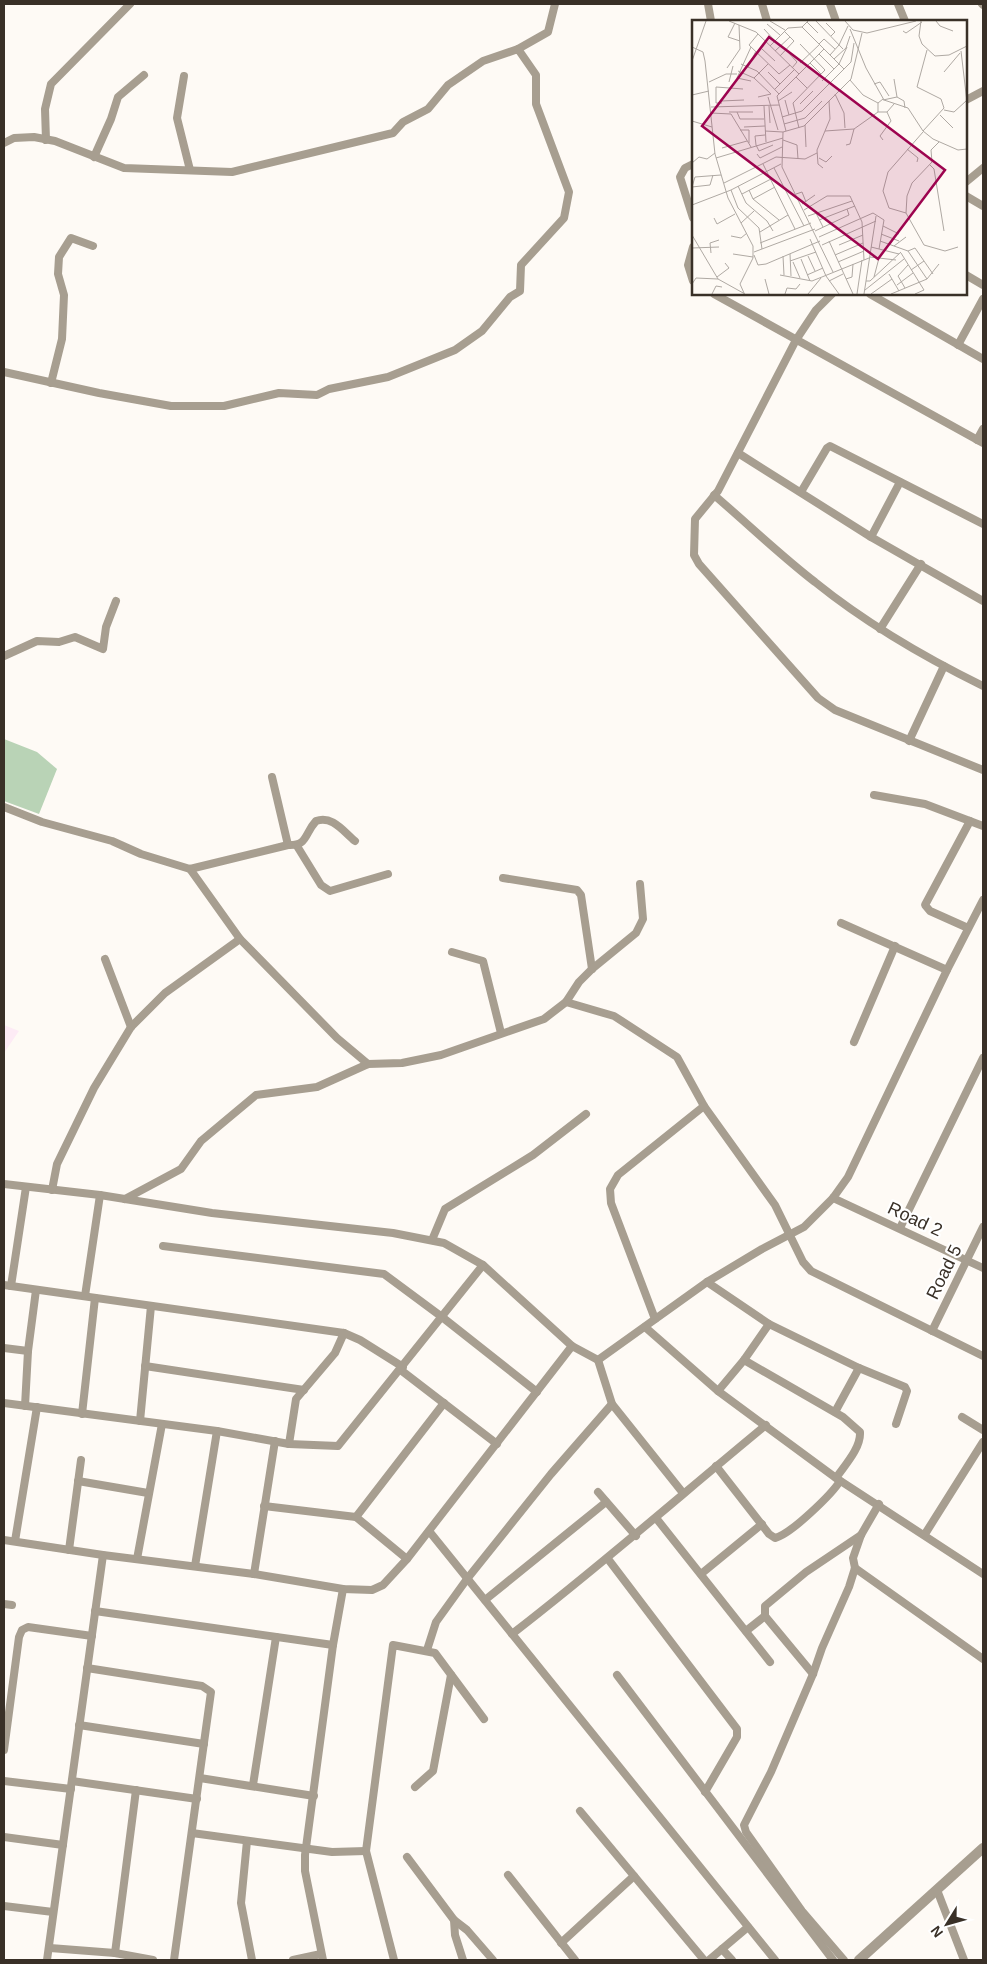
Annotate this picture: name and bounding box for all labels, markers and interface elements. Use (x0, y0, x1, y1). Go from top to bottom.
inset map (692, 20, 967, 295)
street label: Road 2 (884, 1198, 946, 1240)
street label: Road 5 (922, 1242, 966, 1302)
north arrow (922, 1899, 972, 1949)
text: N (927, 1923, 946, 1941)

